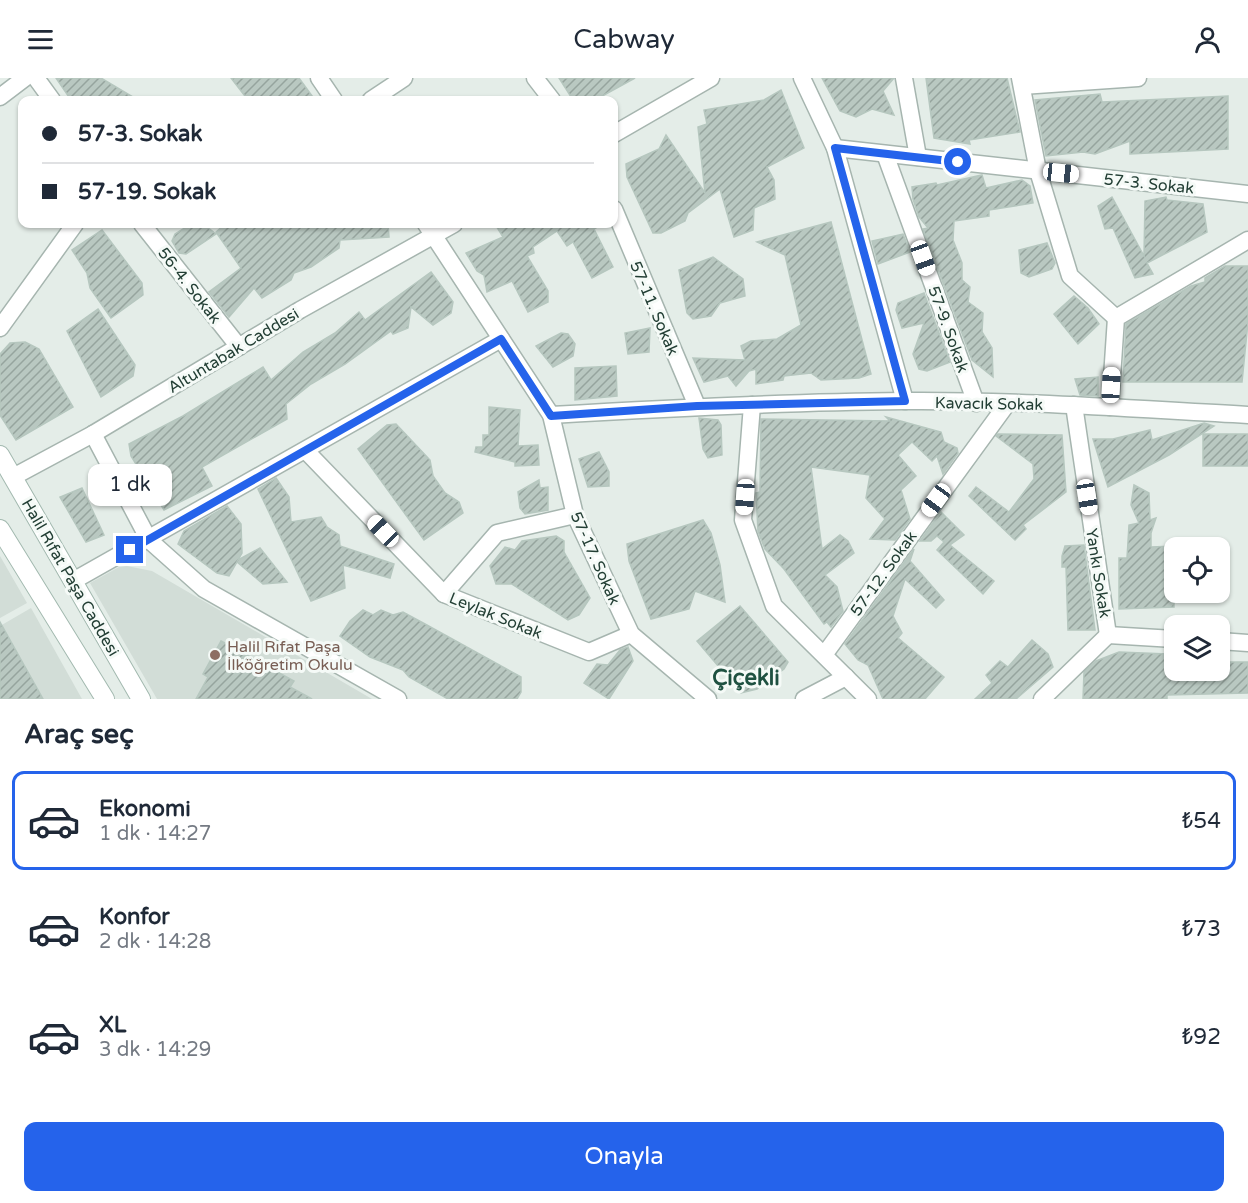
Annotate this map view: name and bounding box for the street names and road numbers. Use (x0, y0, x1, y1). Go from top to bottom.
street label: 57-3. Sokak (1103, 169, 1195, 199)
street label: 56-4. Sokak (153, 244, 225, 328)
street label: 57-11. Sokak (625, 258, 683, 359)
street label: 57-9. Sokak (923, 283, 973, 376)
street label: Altuntabak Caddesi (164, 304, 303, 398)
street label: Kavacık Sokak (935, 393, 1044, 415)
street label: Halil Rıfat Paşa Caddesi (17, 495, 123, 660)
street label: 57-17. Sokak (566, 509, 625, 608)
street label: 57-12. Sokak (846, 527, 922, 620)
street label: Yankı Sokak (1081, 527, 1115, 620)
street label: Leylak Sokak (446, 588, 545, 644)

